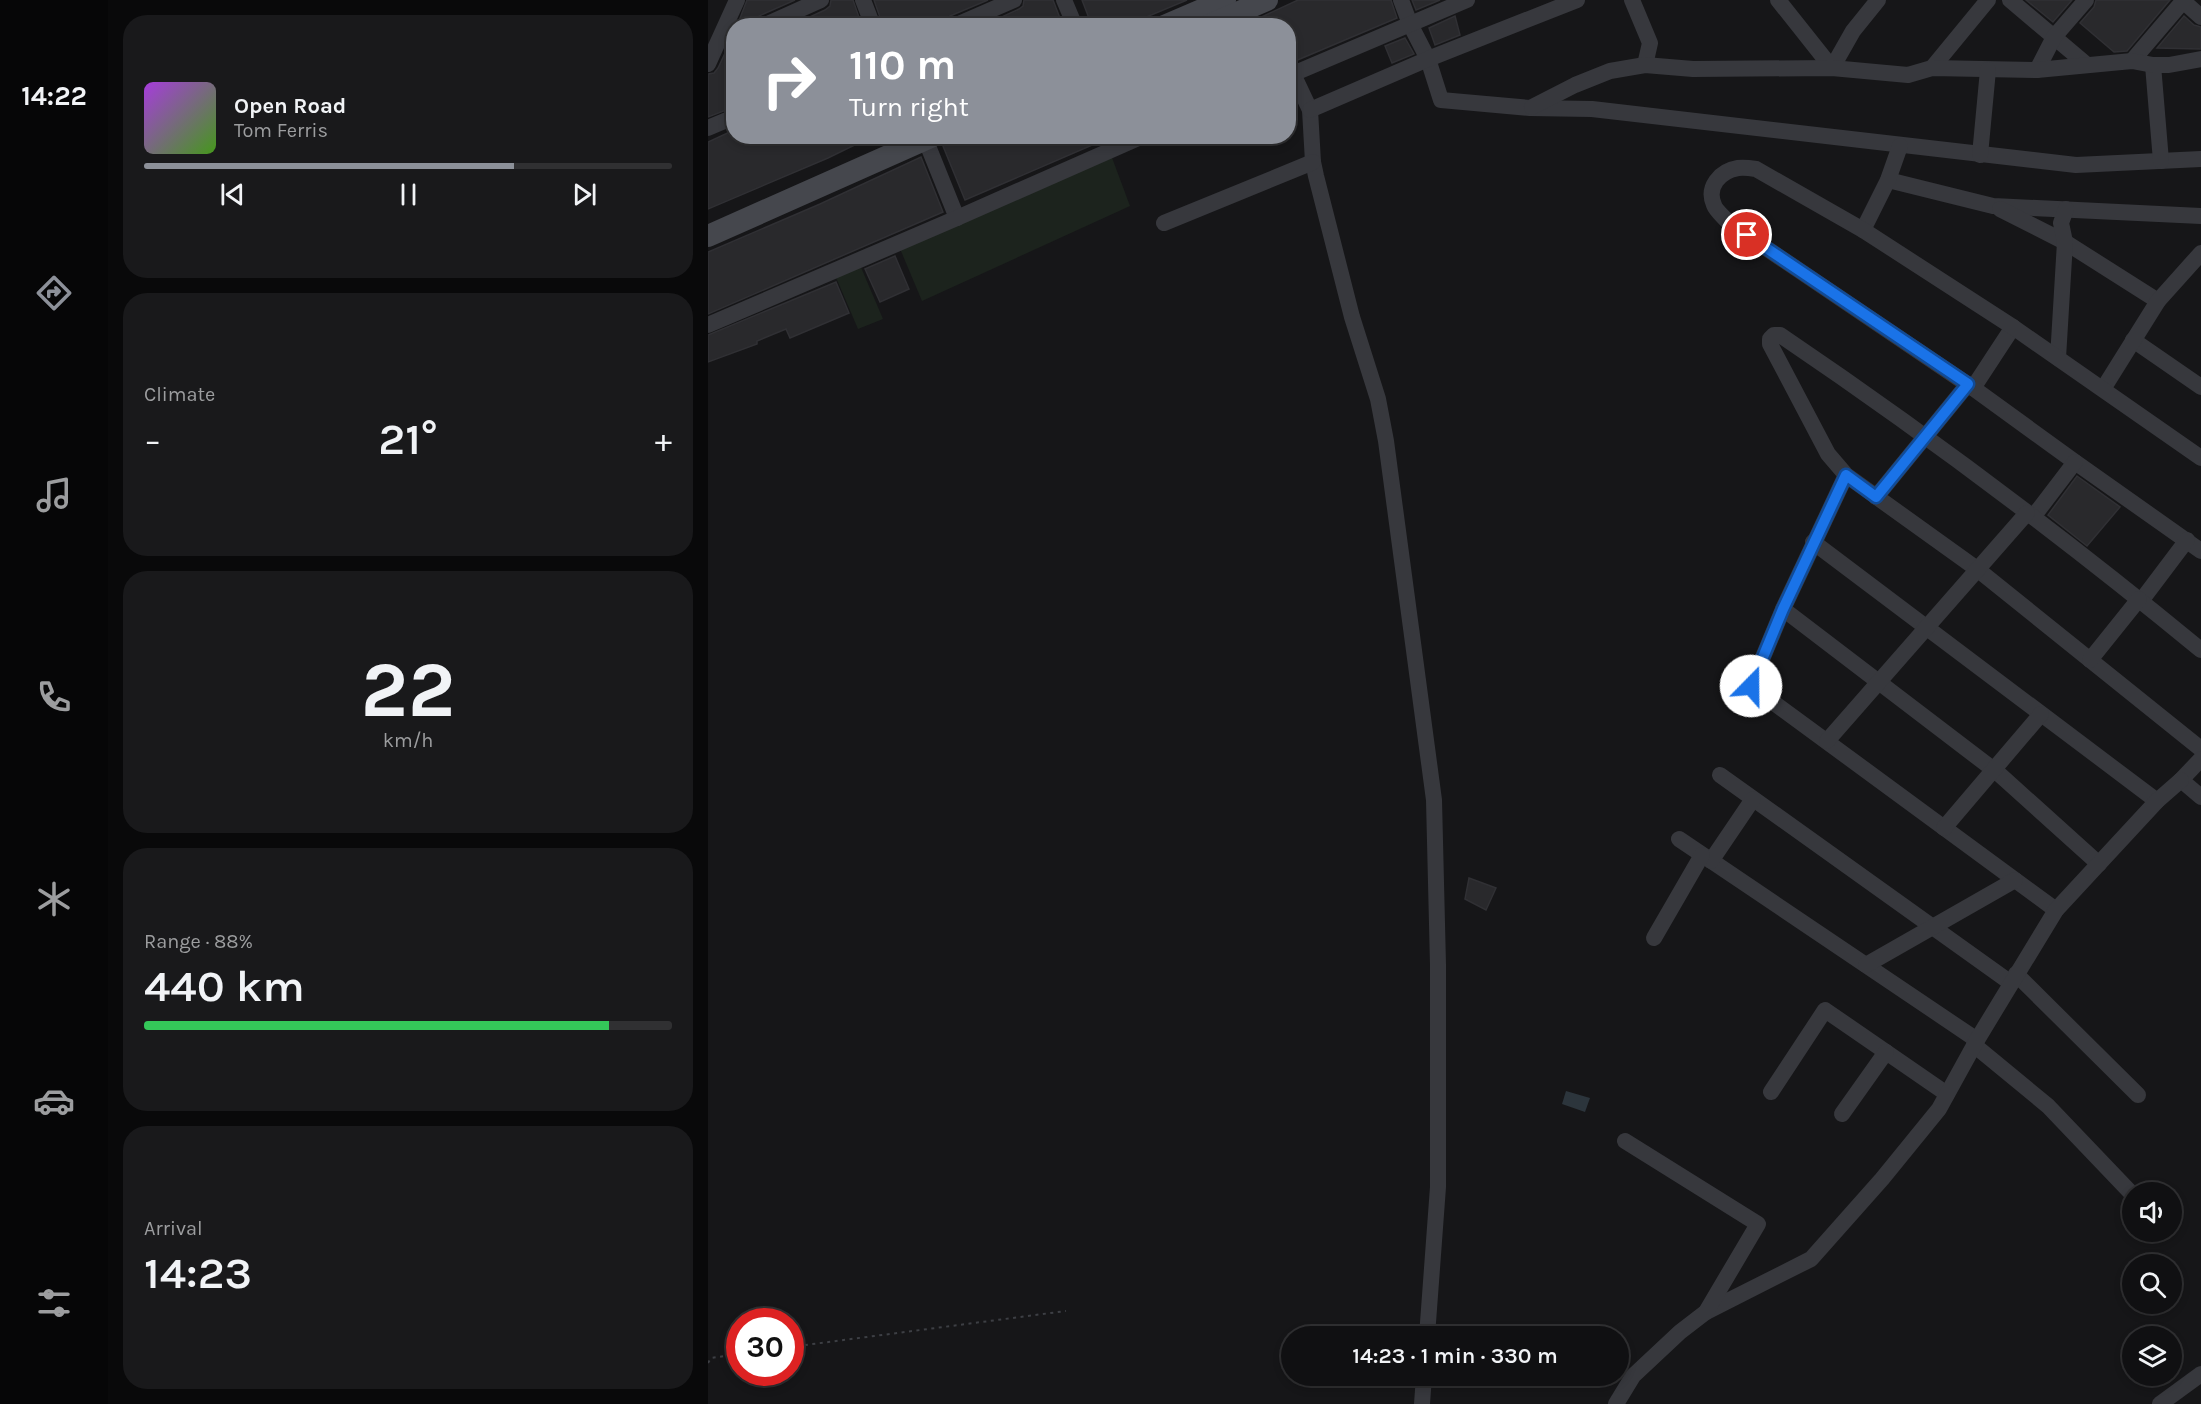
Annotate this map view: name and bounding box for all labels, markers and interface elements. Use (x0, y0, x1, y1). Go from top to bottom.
text: 110 m (849, 40, 956, 90)
icon: right (750, 42, 828, 120)
text: 14:22 (21, 80, 87, 112)
text: Turn right (849, 91, 969, 123)
text: Open Road (234, 93, 346, 119)
text: Tom Ferris (234, 119, 328, 142)
icon: previous (216, 178, 249, 211)
icon: pause (392, 178, 425, 211)
icon: next (568, 178, 601, 211)
pin (1721, 209, 1772, 260)
icon: arrive (1730, 218, 1763, 251)
icon: directions (33, 272, 75, 314)
text: Climate (144, 383, 215, 406)
text: 21° (378, 413, 438, 465)
text: − (144, 421, 161, 459)
text: + (655, 421, 672, 459)
icon: music (33, 474, 75, 516)
text: 22 (361, 644, 455, 736)
position arrow (1719, 654, 1783, 718)
icon: phone (33, 676, 75, 718)
text: km/h (383, 729, 433, 752)
icon: climate (33, 878, 75, 920)
text: Range · 88% (144, 930, 253, 953)
text: 440 km (144, 960, 305, 1012)
icon: car (33, 1080, 75, 1122)
map controls (2122, 1182, 2182, 1386)
button: sound (2122, 1182, 2182, 1242)
text: Arrival (144, 1217, 203, 1240)
text: 14:23 (144, 1247, 252, 1299)
button: search (2122, 1254, 2182, 1314)
icon: filters (33, 1282, 75, 1324)
speed limit sign: 30 (726, 1308, 804, 1386)
button: layers (2122, 1326, 2182, 1386)
text: 14:23 · 1 min · 330 m (1352, 1343, 1558, 1369)

